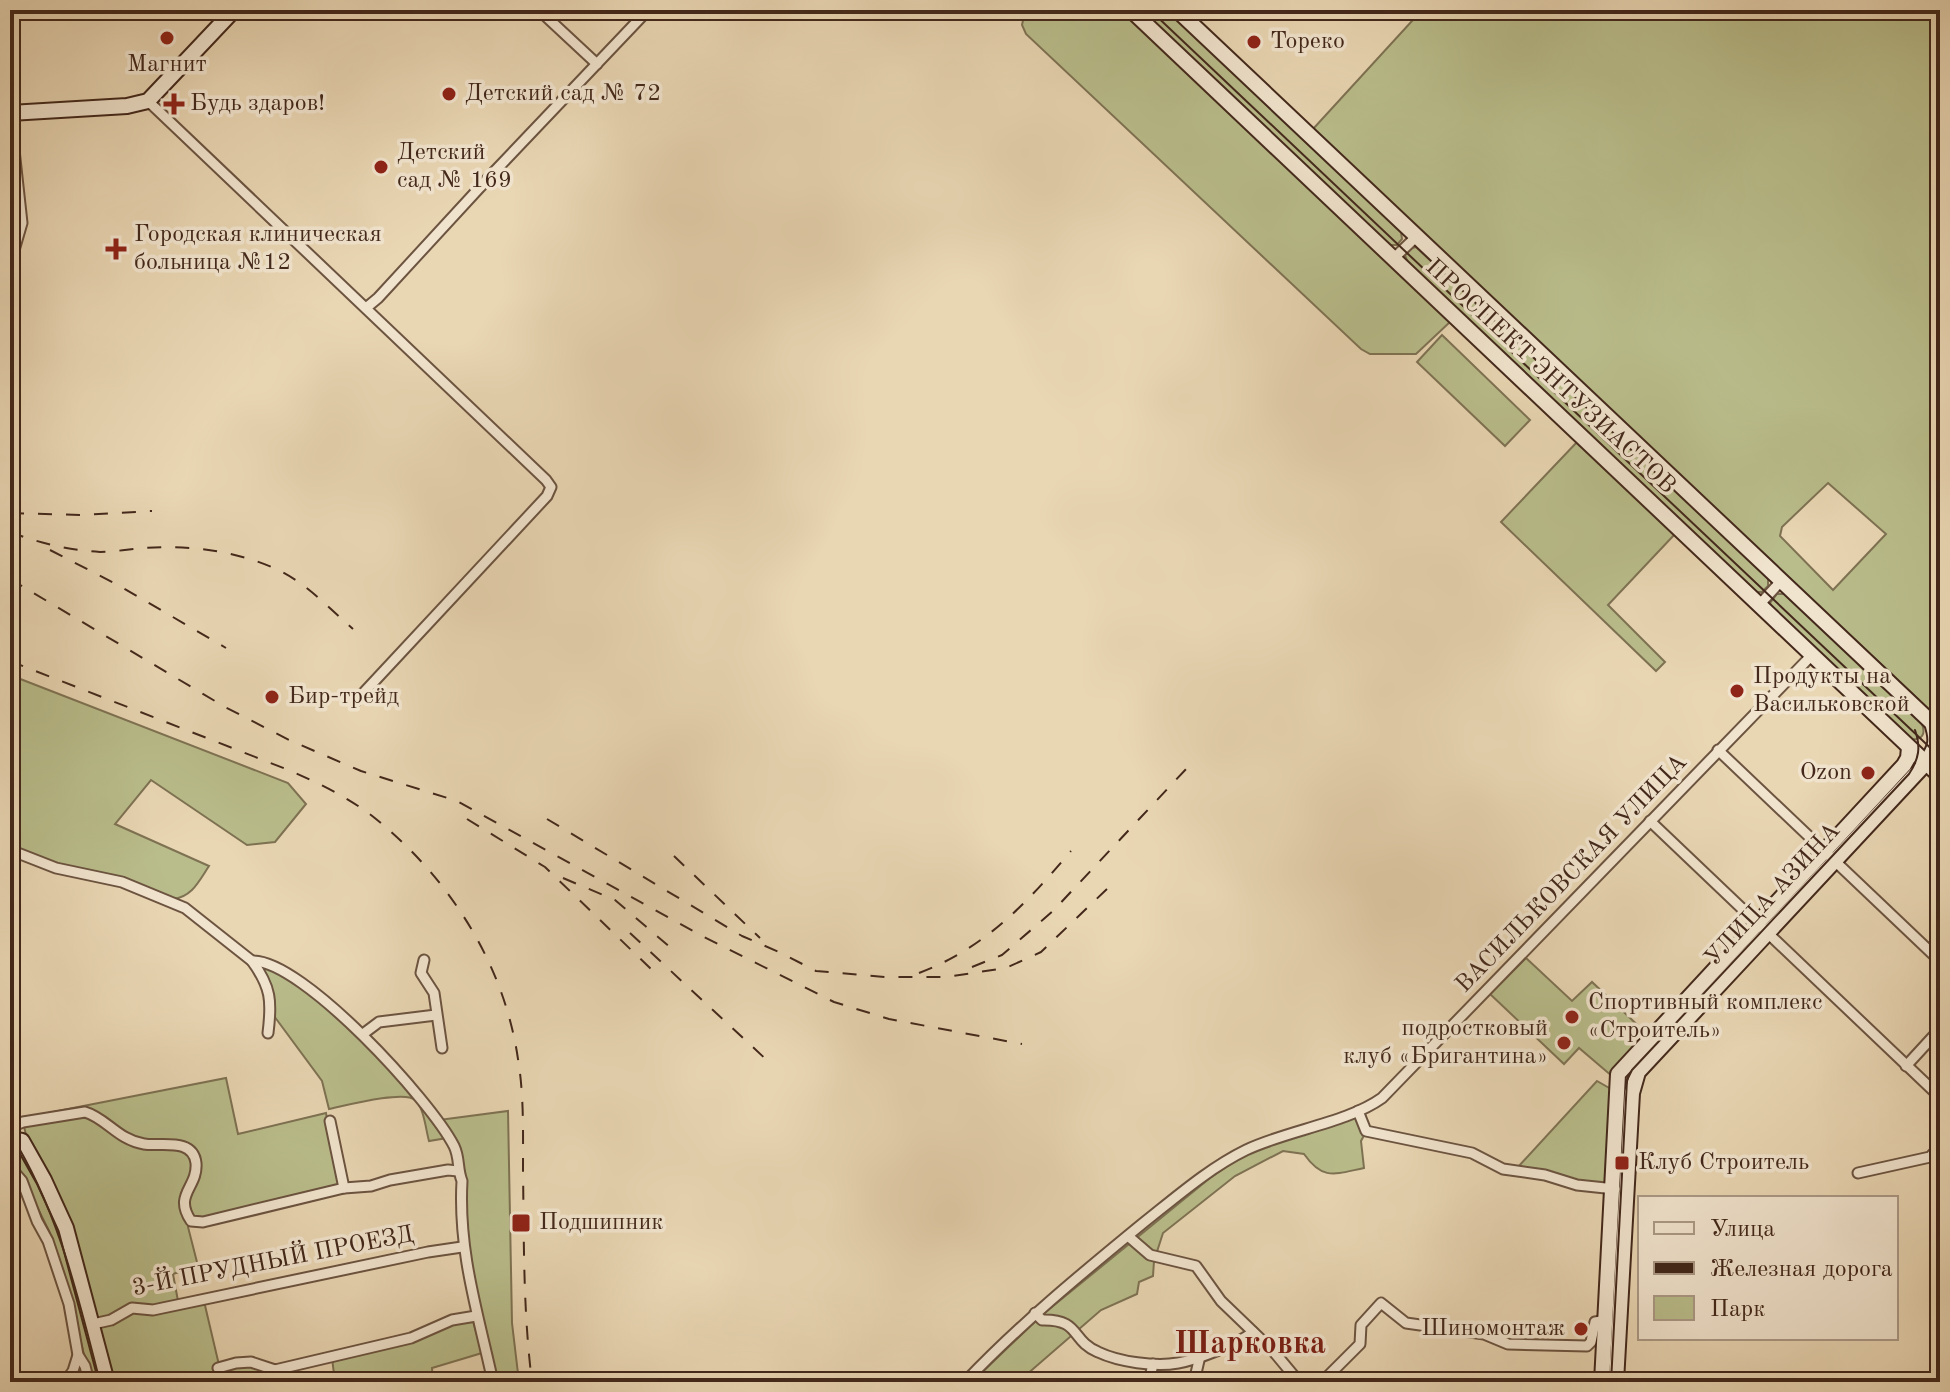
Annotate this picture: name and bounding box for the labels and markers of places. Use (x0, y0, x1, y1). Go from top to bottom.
marker: Магнит (158, 29, 176, 47)
place label: Тореко (1270, 30, 1345, 54)
marker: Тореко (1245, 33, 1263, 51)
place label: Магнит (127, 53, 207, 77)
place label: Детский сад № 72 (465, 82, 661, 106)
marker: Детский сад № 72 (440, 85, 458, 103)
place label: Будь здаров! (190, 92, 325, 116)
marker: Будь здаров! (165, 95, 183, 113)
place label: Детский сад № 169 (397, 141, 512, 193)
marker: Детский сад № 169 (372, 158, 390, 176)
place label: Городская клиническая больница №12 (134, 223, 382, 275)
marker: Городская клиническая больница №12 (105, 238, 127, 260)
place label: Продукты на Васильковской (1753, 665, 1910, 717)
marker: Продукты на Васильковской (1728, 682, 1746, 700)
place label: Бир-трейд (288, 685, 399, 709)
marker: Бир-трейд (263, 688, 281, 706)
place label: Ozon (1800, 761, 1852, 785)
marker: Ozon (1859, 764, 1877, 782)
place label: Спортивный комплекс «Строитель» (1588, 991, 1823, 1043)
marker: Спортивный комплекс «Строитель» (1563, 1008, 1581, 1026)
place label: подростковый клуб «Бригантина» (1343, 1017, 1548, 1069)
marker: подростковый клуб «Бригантина» (1555, 1034, 1573, 1052)
place label: Клуб Строитель (1638, 1151, 1809, 1175)
marker: Клуб Строитель (1613, 1154, 1631, 1172)
place label: Подшипник (539, 1211, 663, 1235)
marker: Подшипник (510, 1212, 532, 1234)
place label: Шиномонтаж (1421, 1317, 1565, 1341)
marker: Шиномонтаж (1572, 1320, 1590, 1338)

